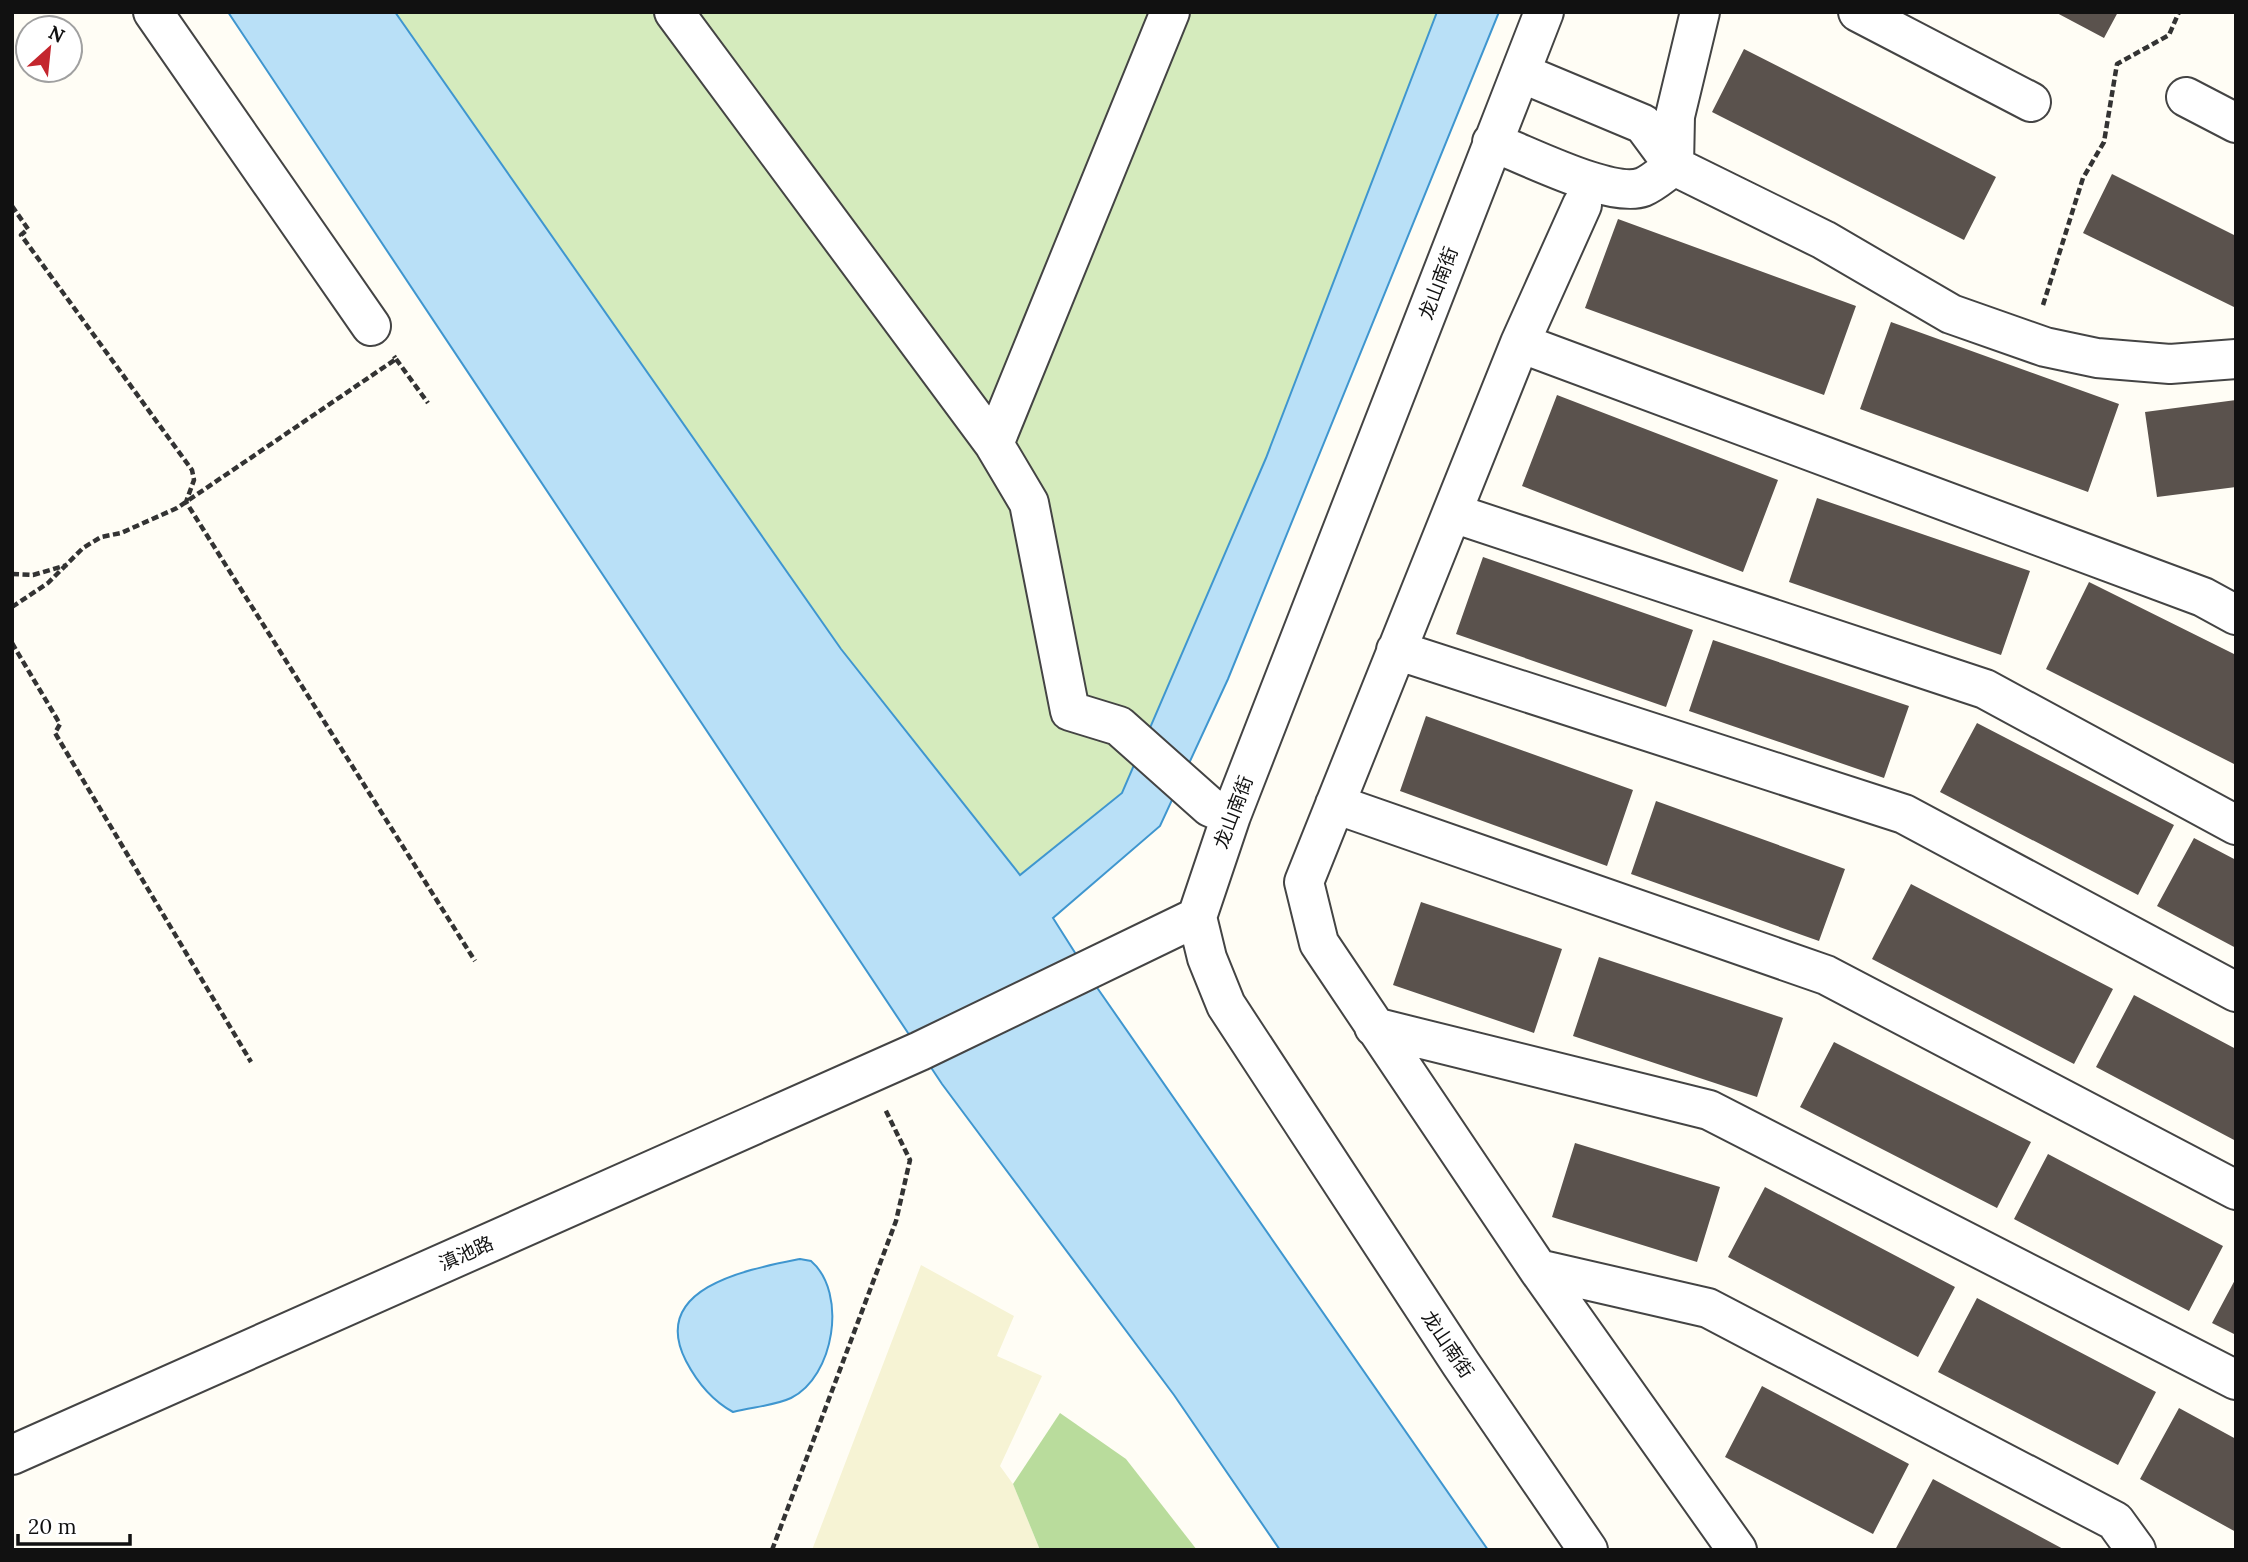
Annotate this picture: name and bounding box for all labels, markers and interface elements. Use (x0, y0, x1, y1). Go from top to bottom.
north arrow (14, 14, 84, 84)
text: N (45, 20, 69, 48)
street label: 龙山南街 (1413, 243, 1463, 323)
street label: 龙山南街 (1208, 772, 1258, 852)
street label: 滇池路 (435, 1230, 497, 1276)
street label: 龙山南街 (1417, 1306, 1479, 1382)
scale bar (18, 1502, 130, 1546)
text: 20 m (28, 1513, 77, 1540)

